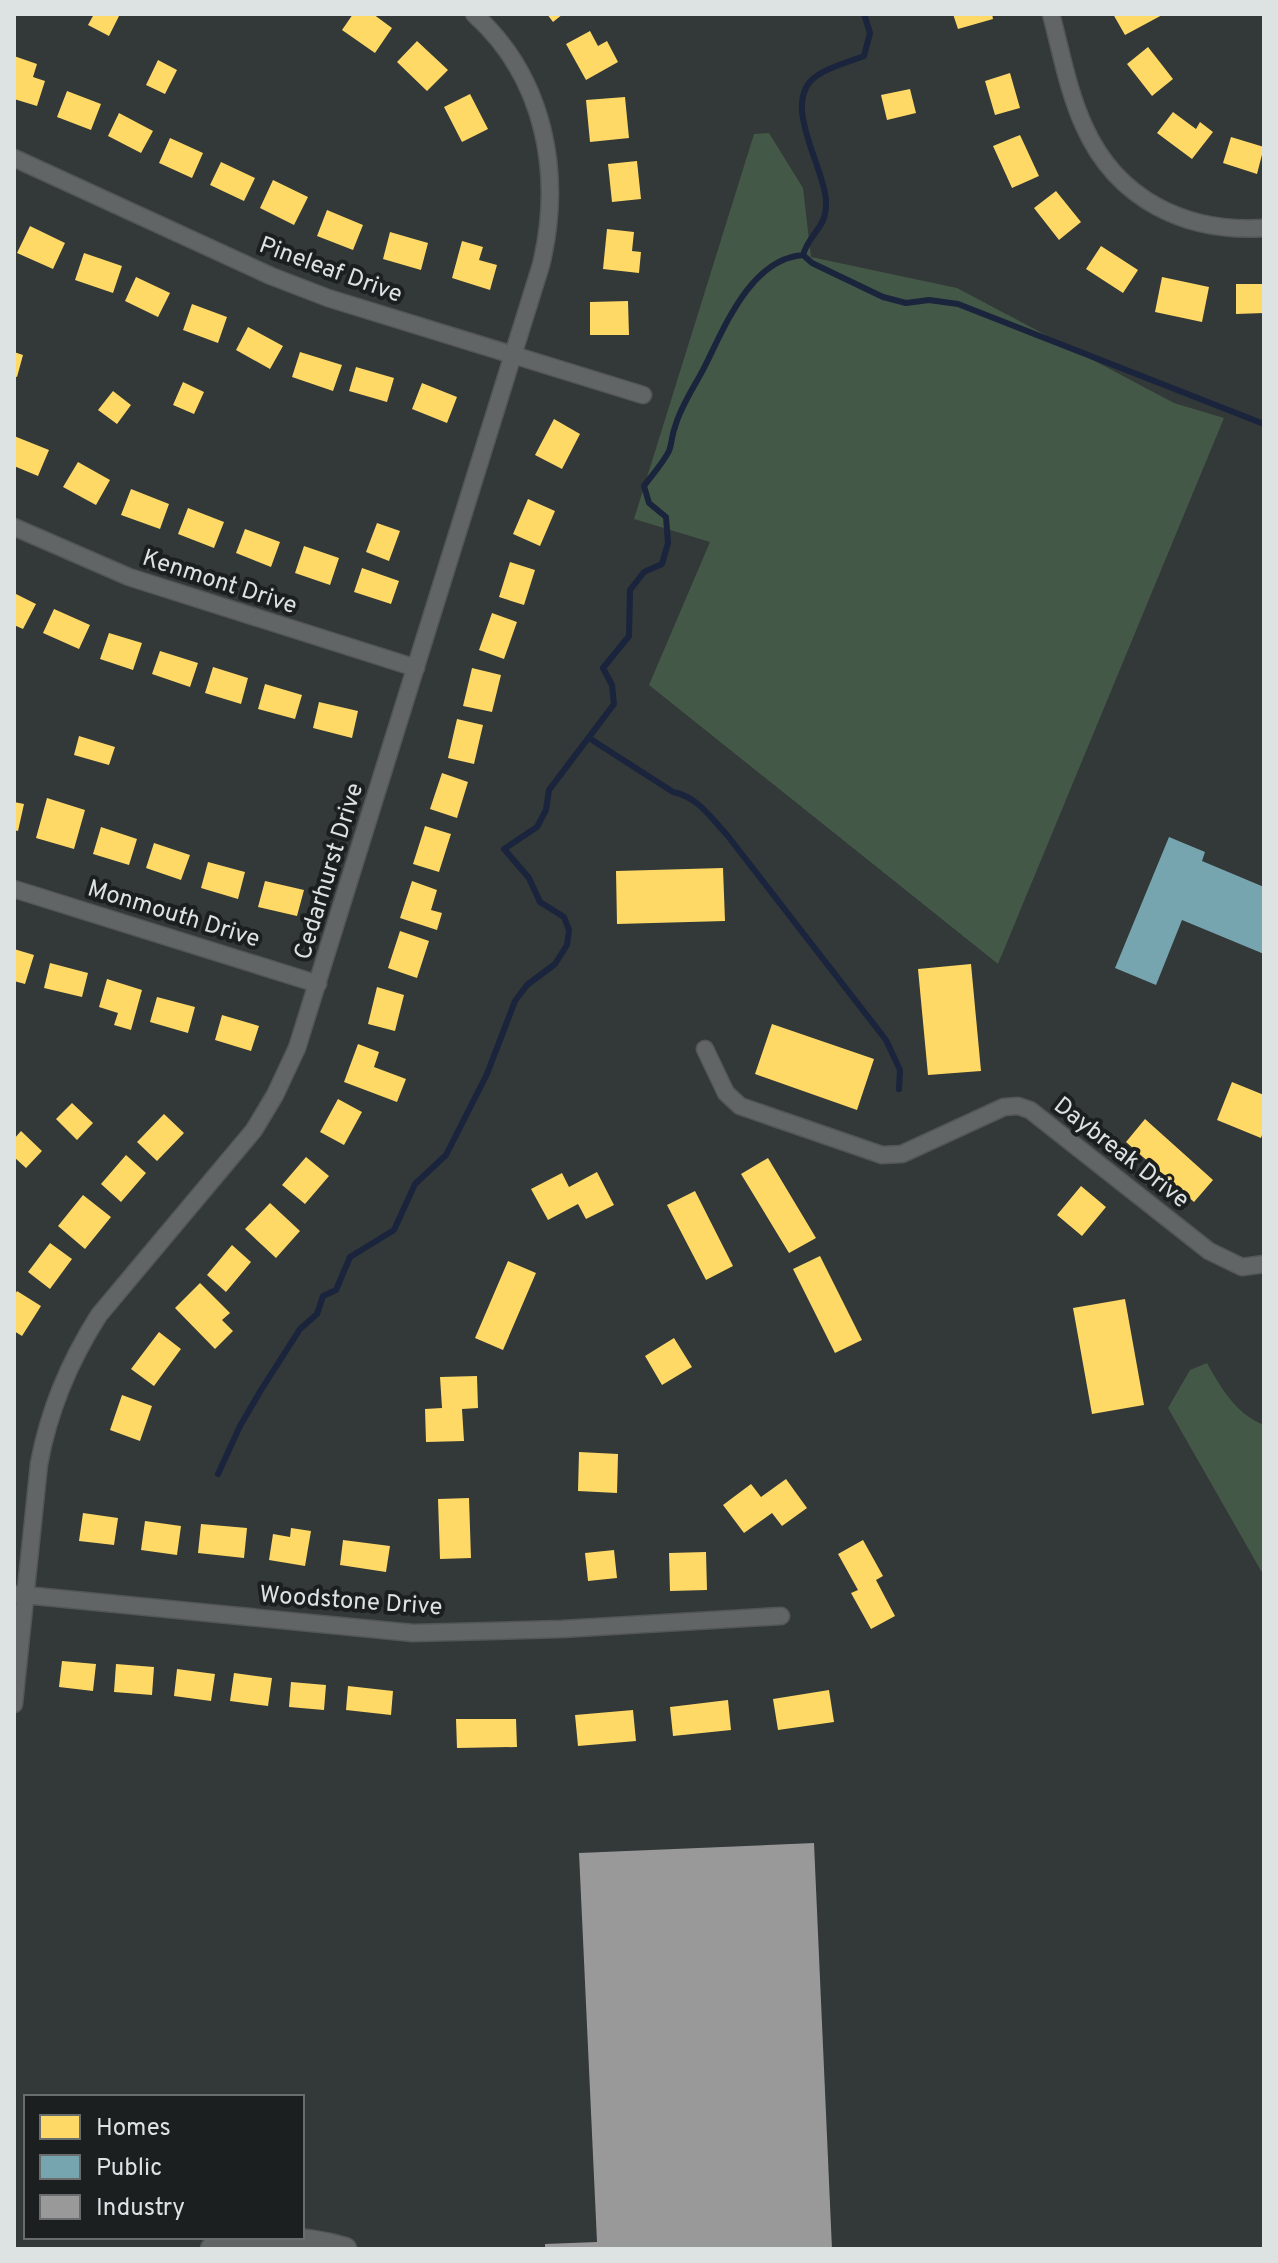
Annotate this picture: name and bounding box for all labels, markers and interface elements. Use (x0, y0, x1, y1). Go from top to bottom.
street label: Pineleaf Drive (255, 231, 406, 311)
street label: Kenmont Drive (138, 544, 301, 622)
street label: Cedarhurst Drive (289, 779, 371, 964)
street label: Monmouth Drive (84, 874, 263, 955)
street label: Daybreak Drive (1047, 1091, 1195, 1216)
street label: Woodstone Drive (258, 1581, 443, 1623)
legend (24, 2095, 304, 2239)
text: Homes (96, 2114, 171, 2144)
text: Public (96, 2154, 162, 2184)
text: Industry (96, 2194, 185, 2224)

